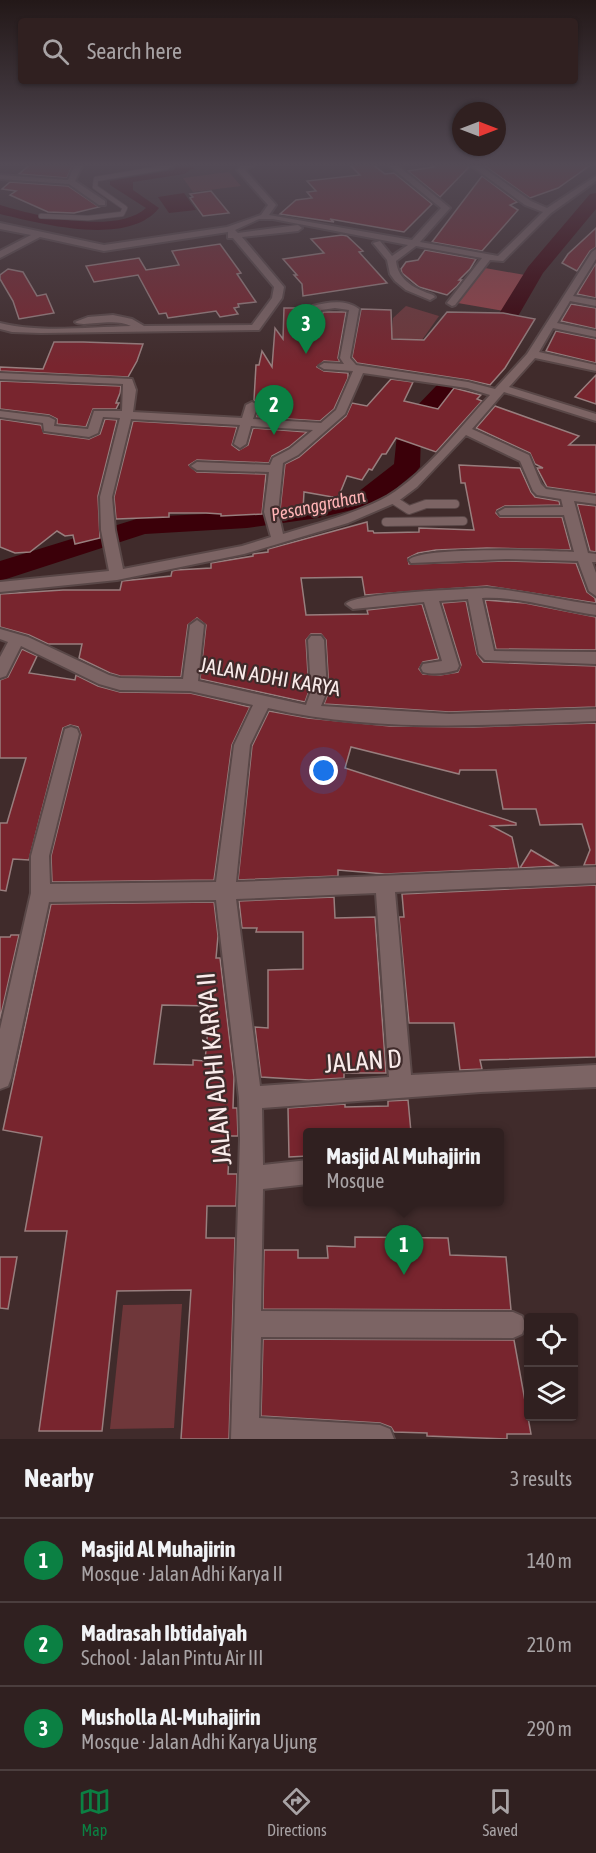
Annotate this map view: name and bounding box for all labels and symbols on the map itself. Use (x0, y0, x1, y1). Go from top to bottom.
north arrow (452, 102, 506, 156)
pin: 3 (286, 304, 326, 354)
pin: 2 (254, 386, 294, 435)
water label: Pesanggrahan (269, 485, 367, 525)
street label: JALAN ADHI KARYA (198, 652, 343, 700)
your location (309, 756, 338, 785)
street label: JALAN ADHI KARYA II (191, 971, 237, 1167)
street label: JALAN D (323, 1043, 403, 1079)
pin: 1 (384, 1226, 424, 1275)

